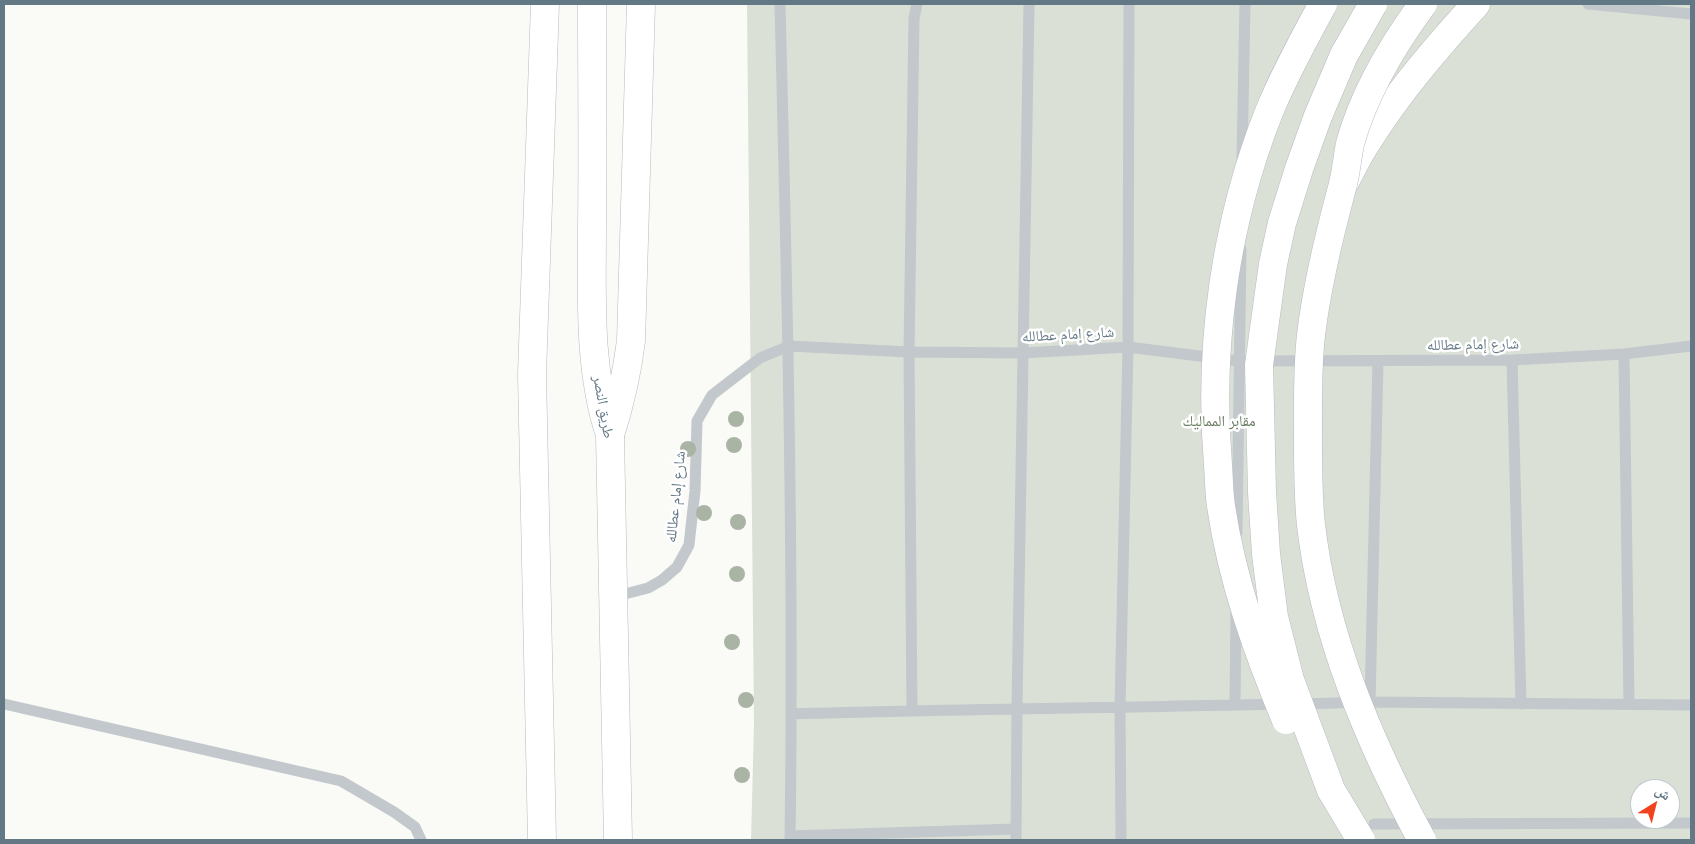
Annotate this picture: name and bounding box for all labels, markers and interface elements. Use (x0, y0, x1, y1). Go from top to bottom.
street label: شارع إمام عطالله (1021, 324, 1115, 346)
street label: شارع إمام عطالله (1427, 335, 1519, 355)
street label: طريق النصر (589, 374, 617, 440)
park label: مقابر المماليك (1182, 413, 1256, 431)
street label: شارع إمام عطالله (662, 450, 690, 544)
north arrow (1630, 779, 1680, 829)
text: ش (1652, 780, 1675, 804)

